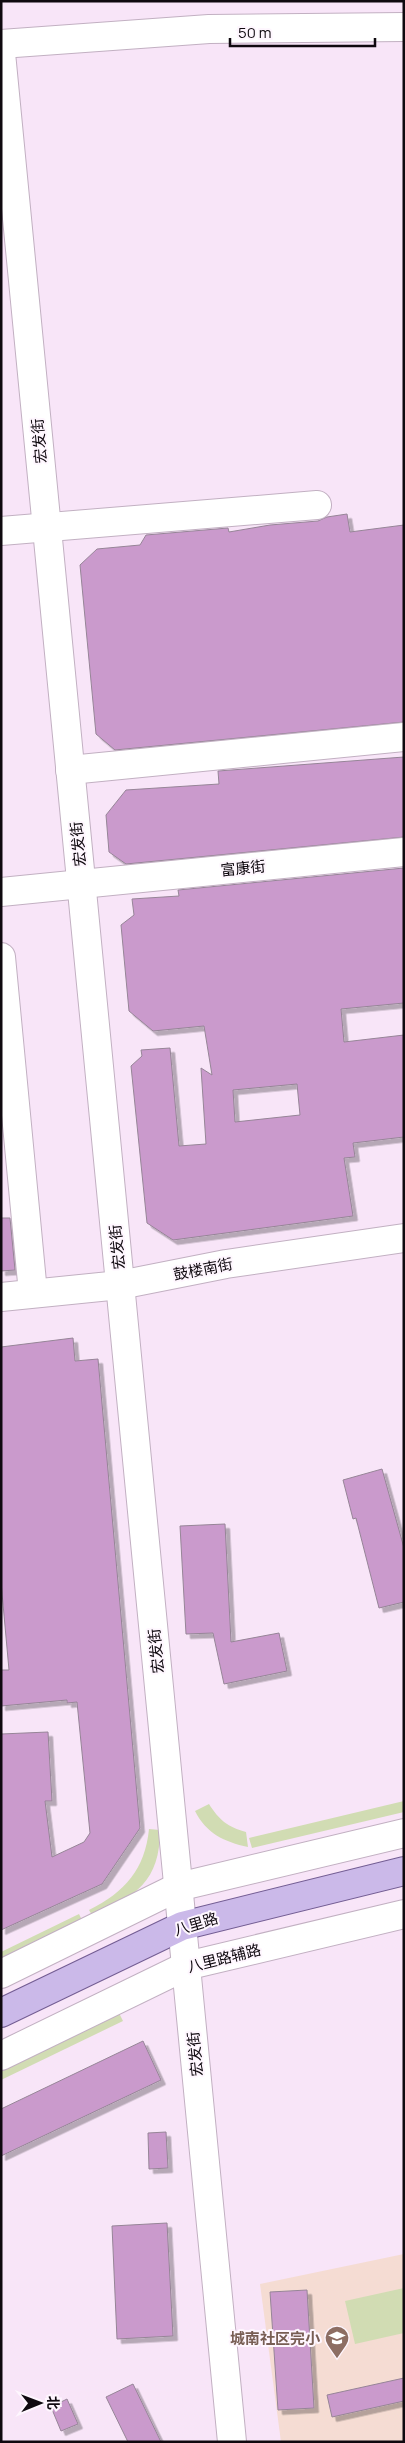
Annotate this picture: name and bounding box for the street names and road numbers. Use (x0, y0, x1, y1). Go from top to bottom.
street label: 宏发街 (27, 418, 51, 464)
street label: 宏发街 (65, 821, 91, 867)
street label: 富康街 (220, 855, 266, 881)
street label: 宏发街 (104, 1224, 130, 1270)
street label: 鼓楼南街 (172, 1253, 234, 1285)
street label: 宏发街 (143, 1628, 169, 1674)
street label: 八里路 (171, 1907, 221, 1941)
street label: 八里路辅路 (185, 1939, 263, 1977)
street label: 宏发街 (182, 2031, 208, 2077)

